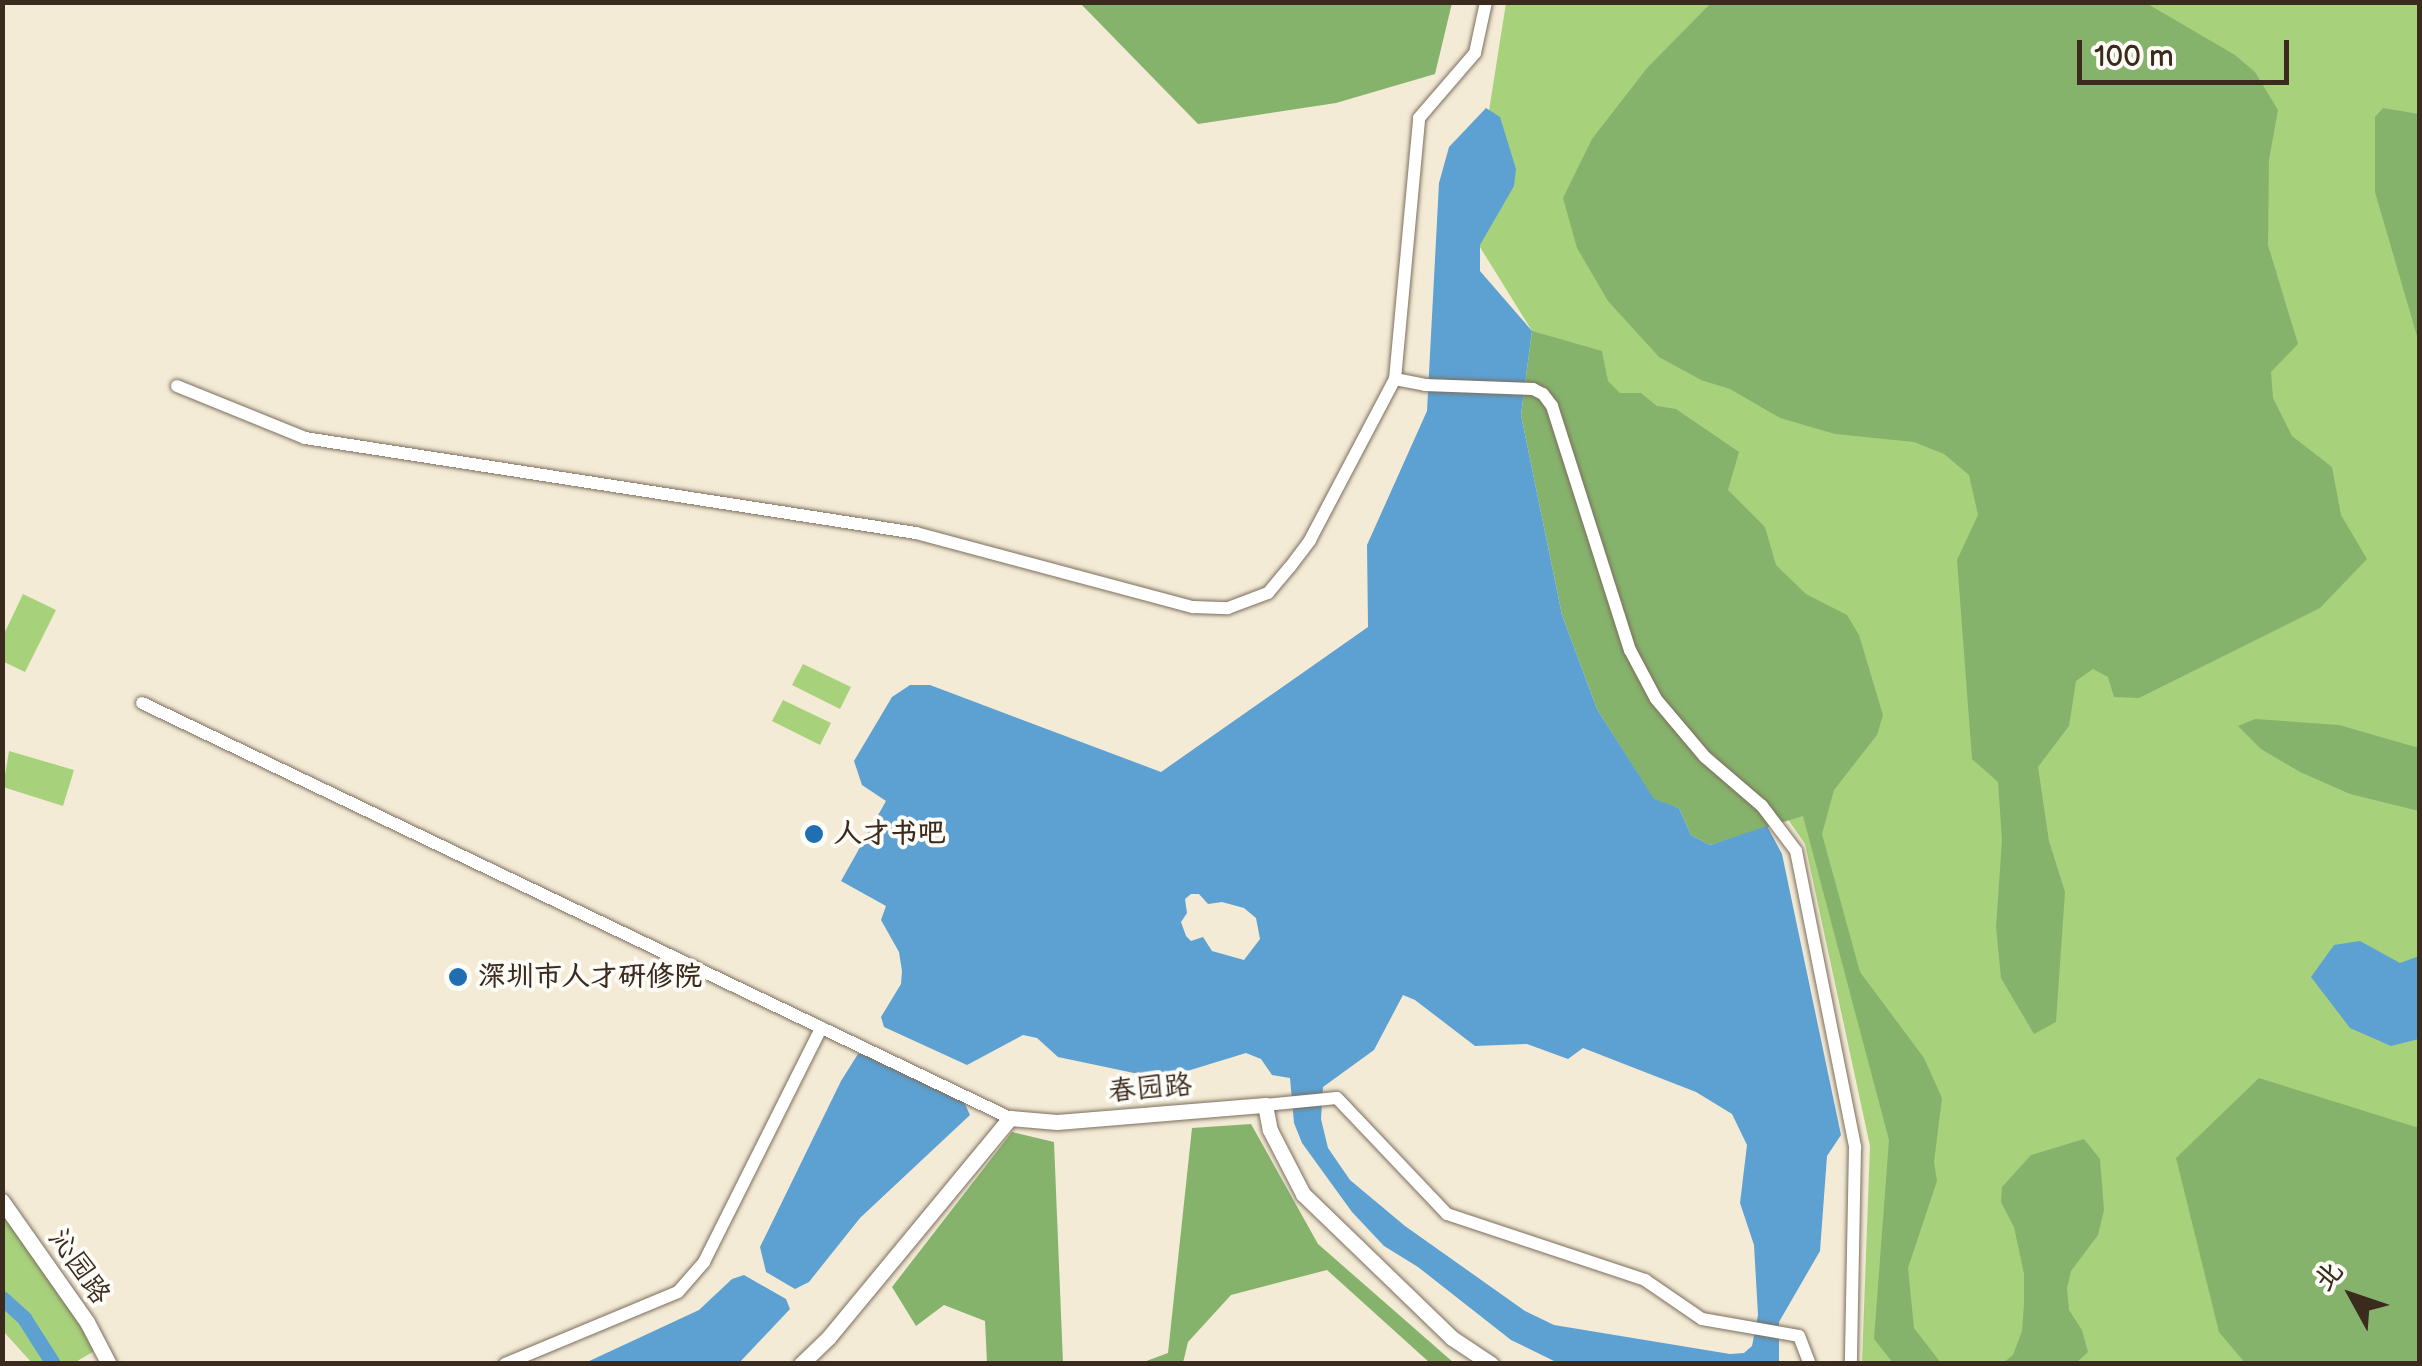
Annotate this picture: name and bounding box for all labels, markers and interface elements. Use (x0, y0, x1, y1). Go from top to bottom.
scale bar (2082, 20, 2294, 82)
text: 100 m (2094, 39, 2174, 75)
place label: 人才书吧 (834, 817, 946, 851)
marker: 人才书吧 (803, 823, 825, 845)
place label: 深圳市人才研修院 (478, 960, 702, 994)
marker: 深圳市人才研修院 (447, 966, 469, 988)
street label: 春园路 (1107, 1069, 1193, 1109)
street label: 沁园路 (41, 1223, 117, 1311)
north arrow (2302, 1246, 2402, 1346)
text: 北 (2307, 1255, 2350, 1298)

